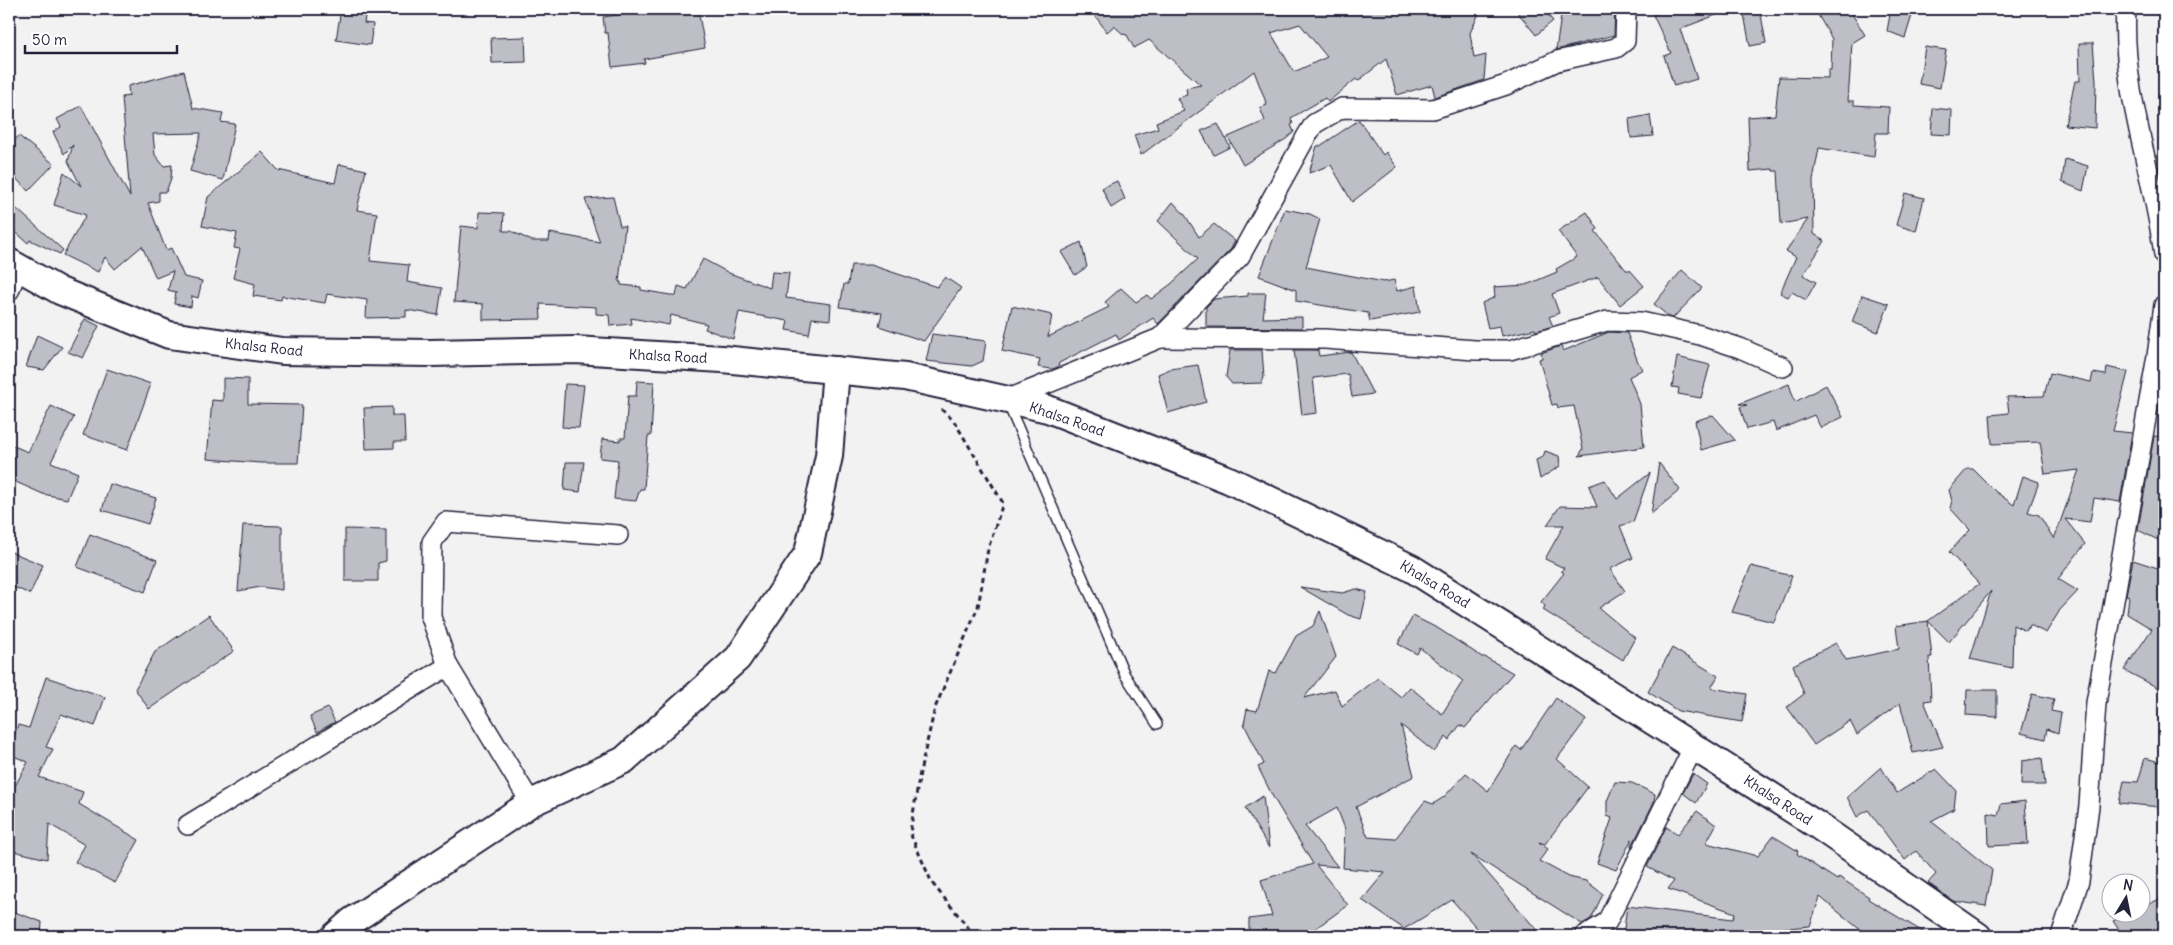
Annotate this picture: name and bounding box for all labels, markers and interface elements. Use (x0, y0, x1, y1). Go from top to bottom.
scale bar (25, 22, 178, 54)
text: 50 m (32, 30, 67, 49)
street label: Khalsa Road (224, 334, 304, 360)
street label: Khalsa Road (628, 345, 708, 367)
street label: Khalsa Road (1027, 398, 1107, 440)
street label: Khalsa Road (1397, 556, 1473, 612)
street label: Khalsa Road (1740, 771, 1816, 829)
north arrow (2100, 872, 2150, 922)
text: N (2122, 875, 2135, 895)

